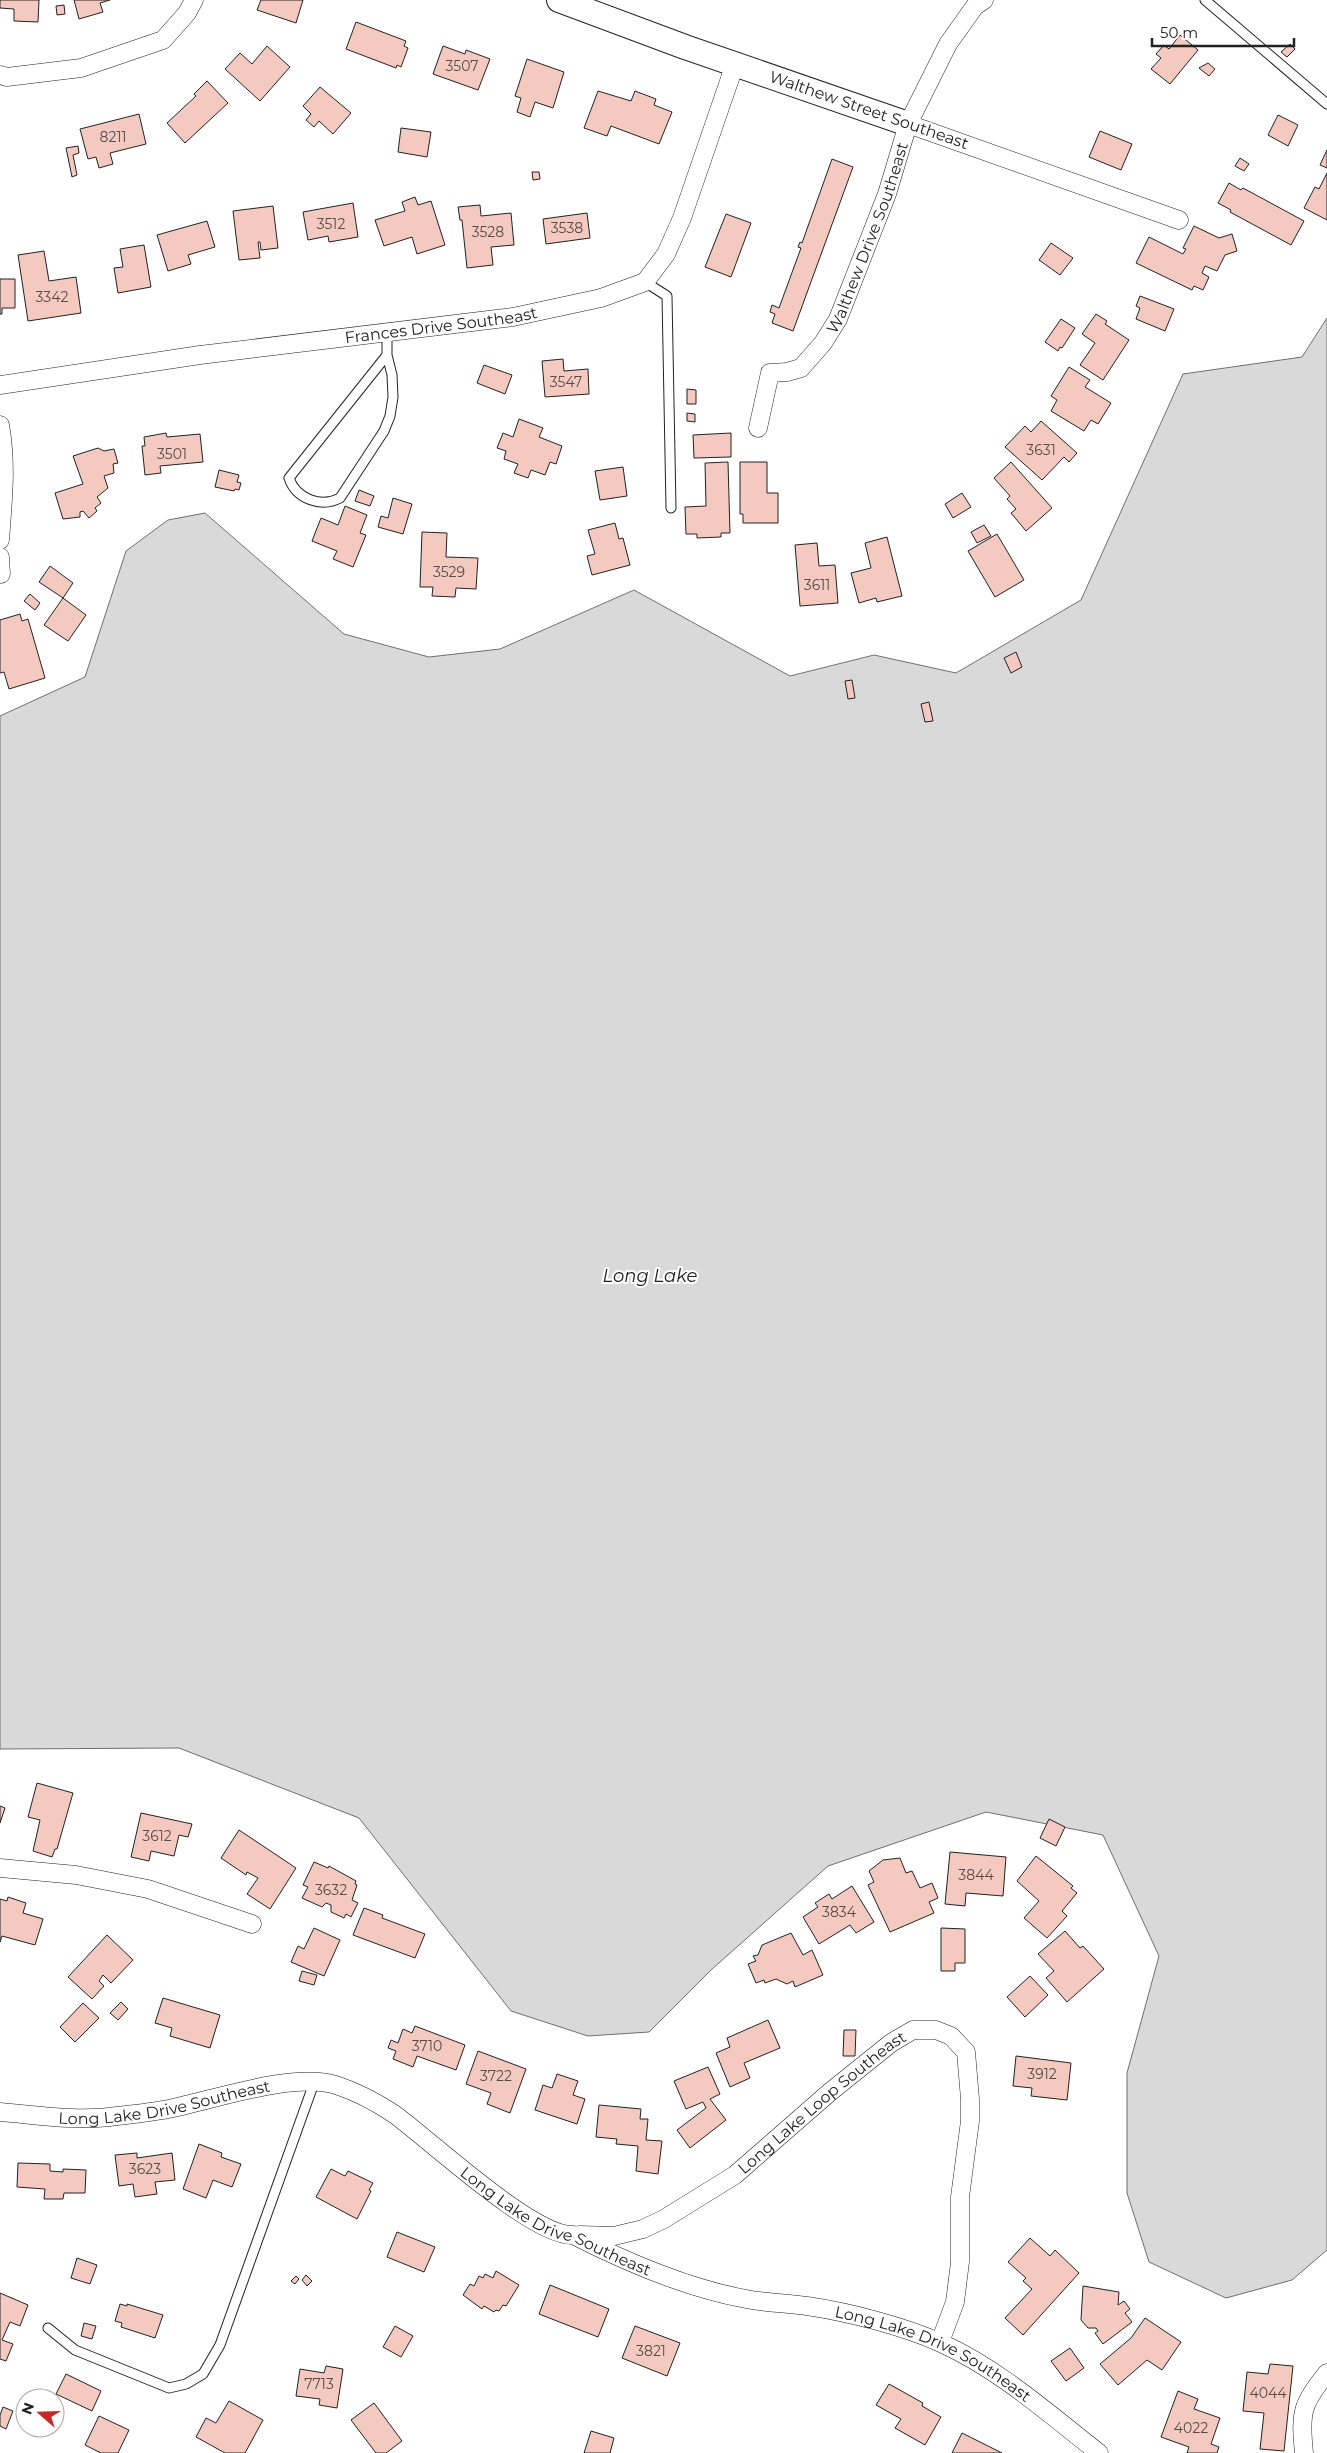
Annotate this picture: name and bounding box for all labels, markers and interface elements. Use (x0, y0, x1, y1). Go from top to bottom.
scale bar (1152, 15, 1294, 47)
text: 50 m (1160, 23, 1198, 42)
house number: 3507 (445, 57, 479, 75)
street label: Walthew Street Southeast (767, 67, 971, 153)
house number: 8211 (100, 128, 127, 146)
street label: Walthew Drive Southeast (822, 139, 912, 337)
house number: 3512 (317, 215, 345, 233)
house number: 3538 (551, 219, 583, 237)
house number: 3528 (472, 223, 504, 241)
house number: 3342 (36, 288, 68, 306)
street label: Frances Drive Southeast (344, 302, 539, 347)
house number: 3547 (550, 373, 582, 391)
house number: 3631 (1026, 441, 1056, 459)
house number: 3501 (157, 445, 187, 463)
house number: 3529 (433, 563, 465, 581)
house number: 3611 (804, 576, 830, 594)
water label: Long Lake (603, 1265, 698, 1287)
house number: 3612 (142, 1827, 172, 1845)
house number: 3844 (958, 1866, 994, 1884)
house number: 3632 (315, 1881, 347, 1899)
house number: 3834 (822, 1903, 857, 1921)
street label: Long Lake Loop Southeast (734, 2027, 910, 2178)
house number: 3710 (412, 2037, 442, 2055)
house number: 3912 (1027, 2065, 1057, 2083)
house number: 3722 (480, 2067, 512, 2085)
street label: Long Lake Drive Southeast (58, 2076, 272, 2128)
house number: 3623 (129, 2160, 161, 2178)
street label: Long Lake Drive Southeast (457, 2162, 654, 2279)
street label: Long Lake Drive Southeast (833, 2302, 1035, 2406)
house number: 3821 (636, 2342, 666, 2360)
house number: 7713 (304, 2375, 334, 2393)
house number: 4044 (1249, 2384, 1287, 2402)
north arrow (15, 2388, 65, 2438)
text: N (17, 2400, 38, 2417)
house number: 4022 (1174, 2419, 1208, 2437)

